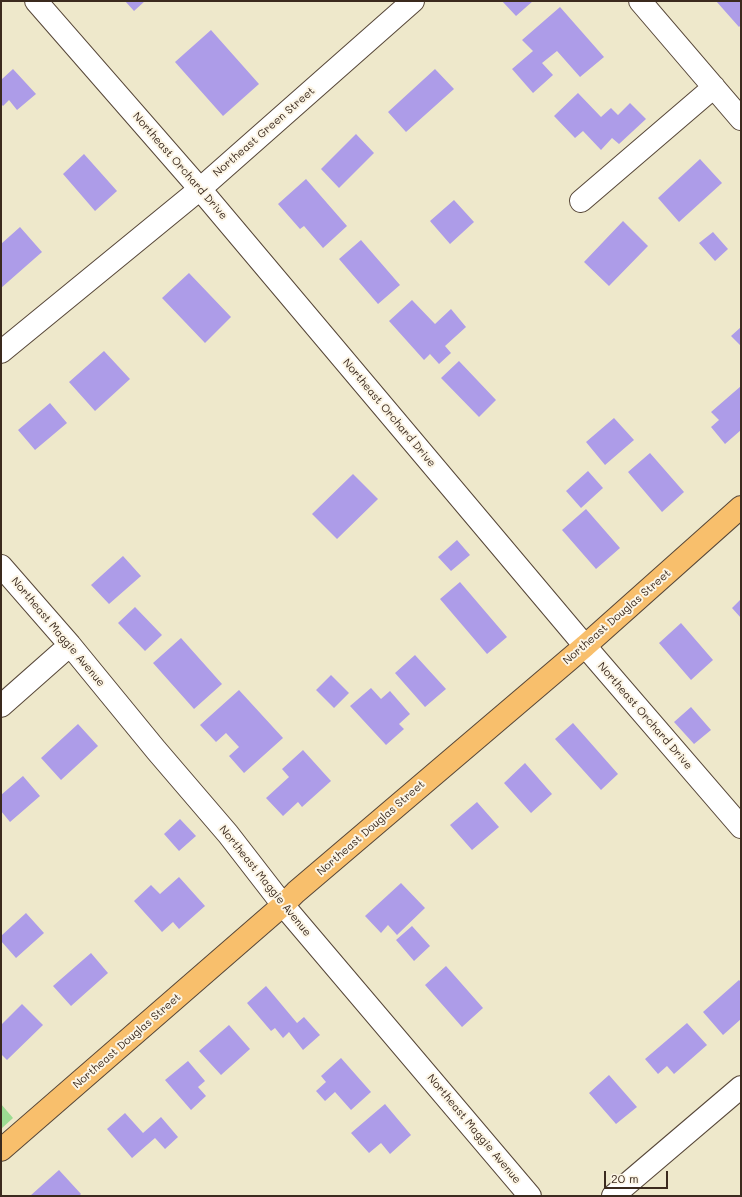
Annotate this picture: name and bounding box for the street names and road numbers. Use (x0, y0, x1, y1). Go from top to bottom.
street label: Northeast Green Street (210, 84, 318, 180)
street label: Northeast Orchard Drive (130, 110, 230, 222)
street label: Northeast Orchard Drive (340, 356, 438, 470)
street label: Northeast Douglas Street (560, 567, 674, 667)
street label: Northeast Maggie Avenue (8, 575, 108, 689)
street label: Northeast Orchard Drive (595, 660, 695, 772)
street label: Northeast Douglas Street (314, 778, 428, 878)
street label: Northeast Maggie Avenue (216, 823, 314, 939)
street label: Northeast Douglas Street (70, 991, 184, 1091)
street label: Northeast Maggie Avenue (424, 1072, 524, 1186)

